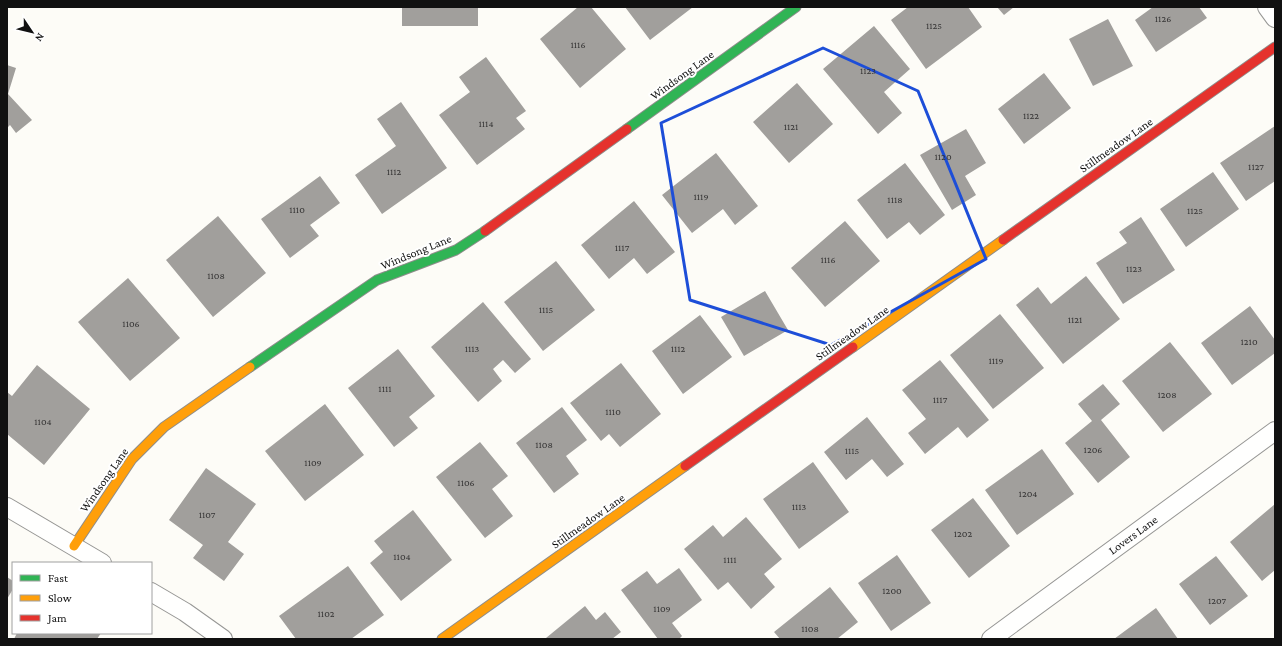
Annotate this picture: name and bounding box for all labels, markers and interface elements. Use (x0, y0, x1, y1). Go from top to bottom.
north arrow (12, 12, 52, 52)
house number: 1126 (1155, 13, 1171, 24)
house number: 1125 (926, 20, 942, 31)
text: N (33, 31, 47, 45)
house number: 1116 (570, 39, 586, 50)
street label: Windsong Lane (647, 47, 717, 103)
house number: 1123 (860, 65, 876, 76)
house number: 1122 (1023, 110, 1039, 121)
street label: Stillmeadow Lane (1077, 115, 1155, 175)
house number: 1114 (478, 118, 494, 129)
house number: 1121 (784, 121, 798, 132)
house number: 1120 (934, 151, 952, 162)
house number: 1127 (1248, 161, 1264, 172)
house number: 1112 (387, 166, 402, 177)
house number: 1119 (693, 191, 709, 202)
house number: 1118 (887, 194, 903, 205)
house number: 1110 (289, 204, 305, 215)
house number: 1125 (1187, 205, 1203, 216)
street label: Windsong Lane (379, 231, 453, 273)
house number: 1117 (615, 242, 630, 253)
house number: 1116 (820, 254, 836, 265)
house number: 1123 (1126, 263, 1142, 274)
house number: 1108 (207, 270, 225, 281)
street label: Stillmeadow Lane (813, 303, 891, 363)
house number: 1115 (539, 304, 554, 315)
house number: 1121 (1068, 314, 1082, 325)
house number: 1106 (122, 318, 140, 329)
house number: 1210 (1240, 336, 1258, 347)
house number: 1113 (465, 343, 480, 354)
house number: 1112 (671, 343, 686, 354)
house number: 1119 (988, 355, 1004, 366)
house number: 1111 (378, 383, 392, 394)
house number: 1208 (1157, 389, 1177, 400)
house number: 1117 (933, 394, 948, 405)
house number: 1110 (605, 406, 621, 417)
house number: 1104 (34, 416, 52, 427)
house number: 1108 (535, 439, 553, 450)
house number: 1206 (1084, 444, 1102, 455)
street label: Windsong Lane (77, 445, 131, 515)
house number: 1115 (845, 445, 860, 456)
house number: 1109 (304, 457, 322, 468)
house number: 1106 (457, 477, 475, 488)
house number: 1204 (1019, 488, 1037, 499)
street label: Stillmeadow Lane (549, 491, 627, 551)
house number: 1113 (792, 501, 807, 512)
house number: 1107 (199, 509, 216, 520)
street label: Lovers Lane (1106, 513, 1160, 557)
house number: 1202 (954, 528, 972, 539)
house number: 1104 (393, 551, 411, 562)
house number: 1111 (723, 554, 737, 565)
legend (12, 562, 152, 634)
text: Fast (48, 571, 69, 585)
house number: 1200 (882, 585, 902, 596)
text: Slow (48, 591, 72, 605)
house number: 1207 (1208, 595, 1226, 606)
house number: 1109 (653, 603, 671, 614)
house number: 1102 (318, 608, 335, 619)
text: Jam (47, 611, 67, 625)
house number: 1108 (801, 623, 819, 634)

